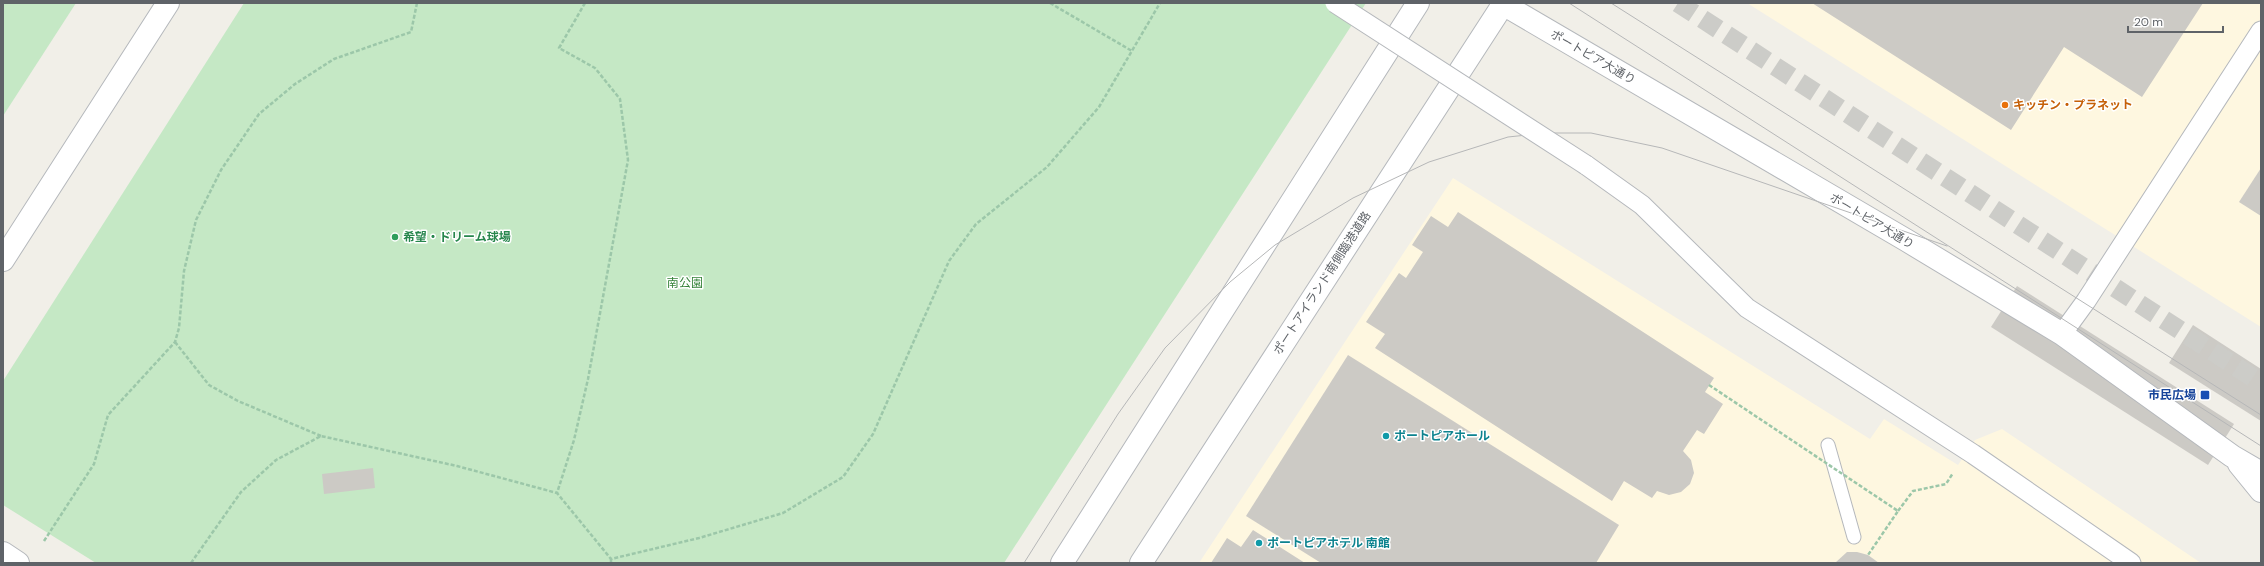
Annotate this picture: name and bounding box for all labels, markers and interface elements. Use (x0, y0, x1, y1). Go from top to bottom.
scale bar (2128, 8, 2223, 34)
text: 20 m (2134, 14, 2163, 30)
street label: ポートピア大通り (1547, 26, 1639, 88)
place label: キッチン・プラネット (2013, 97, 2133, 113)
marker: キッチン・プラネット (2000, 100, 2010, 110)
street label: ポートピア大通り (1827, 189, 1917, 253)
street label: ポートアイランド南側臨港道路 (1270, 208, 1374, 358)
place label: 希望・ドリーム球場 (403, 229, 511, 245)
marker: 希望・ドリーム球場 (390, 232, 400, 242)
park label: 南公園 (667, 275, 703, 291)
place label: 市民広場 (2148, 387, 2196, 403)
marker: 市民広場 (2199, 389, 2211, 401)
place label: ポートピアホール (1394, 428, 1490, 444)
marker: ポートピアホール (1381, 431, 1391, 441)
place label: ポートピアホテル 南館 (1267, 535, 1390, 551)
marker: ポートピアホテル 南館 (1254, 538, 1264, 548)

